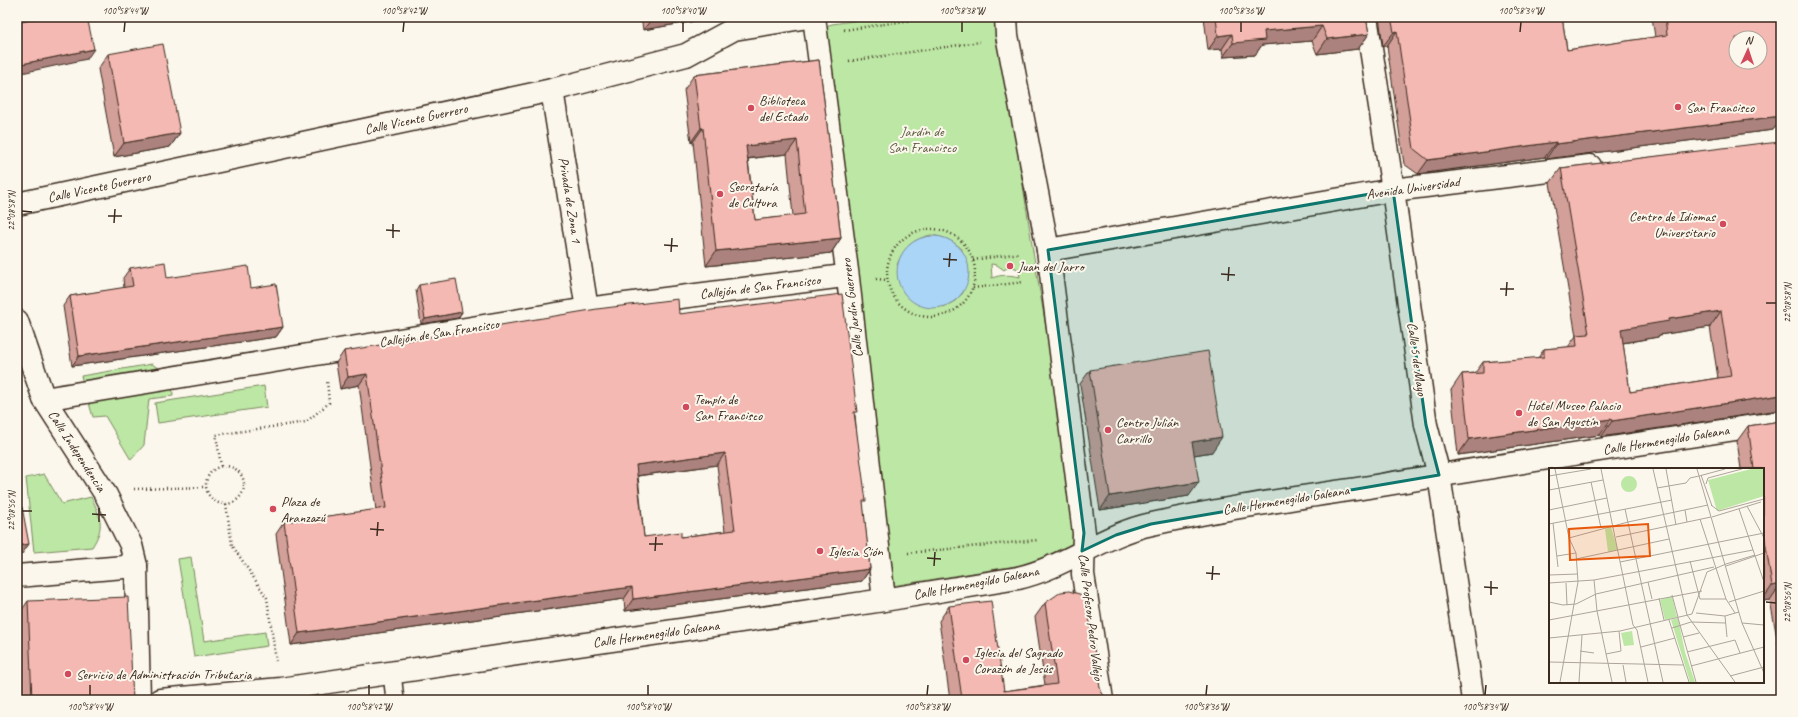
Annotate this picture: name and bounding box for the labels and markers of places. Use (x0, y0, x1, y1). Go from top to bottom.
place label: Biblioteca del Estado (759, 92, 809, 125)
place label: San Francisco (1686, 99, 1755, 116)
marker: San Francisco (1673, 102, 1683, 112)
marker: Biblioteca del Estado (746, 103, 756, 113)
place label: Secretaría de Cultura (728, 178, 779, 211)
marker: Secretaría de Cultura (715, 189, 725, 199)
place label: Centro de Idiomas Universitario (1629, 208, 1716, 241)
marker: Centro de Idiomas Universitario (1718, 219, 1728, 229)
place label: Juan del Jarro (1017, 258, 1086, 275)
marker: Juan del Jarro (1005, 261, 1015, 271)
place label: Templo de San Francisco (694, 391, 763, 424)
place label: Hotel Museo Palacio de San Agustín (1527, 397, 1621, 430)
marker: Templo de San Francisco (681, 402, 691, 412)
marker: Hotel Museo Palacio de San Agustín (1514, 408, 1524, 418)
place label: Centro Julián Carrillo (1116, 414, 1179, 447)
marker: Centro Julián Carrillo (1103, 425, 1113, 435)
place label: Plaza de Aranzazú (281, 493, 327, 526)
marker: Plaza de Aranzazú (268, 504, 278, 514)
place label: Iglesia Sión (828, 543, 884, 560)
marker: Iglesia Sión (815, 546, 825, 556)
place label: Iglesia del Sagrado Corazón de Jesús (974, 644, 1063, 677)
marker: Iglesia del Sagrado Corazón de Jesús (961, 655, 971, 665)
place label: Servicio de Administración Tributaria (76, 666, 253, 683)
marker: Servicio de Administración Tributaria (63, 669, 73, 679)

